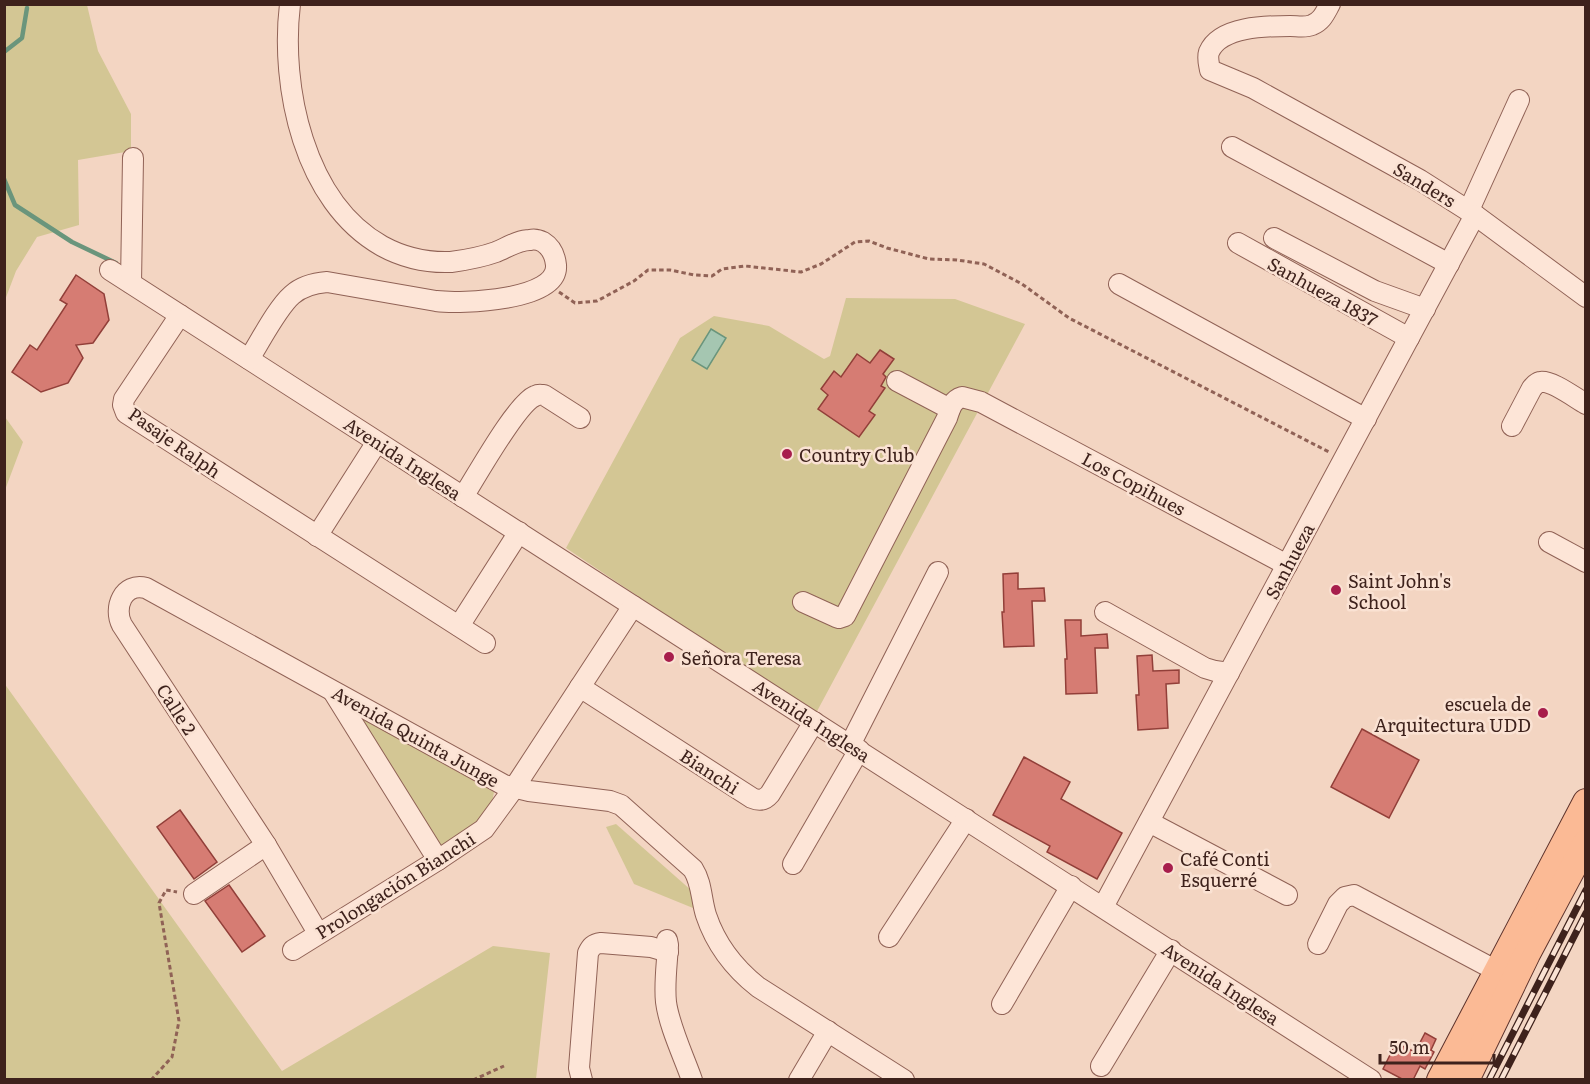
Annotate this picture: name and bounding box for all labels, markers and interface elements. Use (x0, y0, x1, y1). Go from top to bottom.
street label: Sanders (1389, 155, 1461, 213)
street label: Sanhueza 1837 (1263, 250, 1383, 332)
street label: Pasaje Ralph (123, 400, 227, 484)
street label: Avenida Inglesa (339, 410, 467, 506)
place label: Country Club (799, 441, 914, 468)
street label: Los Copihues (1077, 444, 1191, 522)
marker: Country Club (780, 447, 794, 461)
street label: Sanhueza (1258, 518, 1320, 604)
place label: Saint John's School (1348, 567, 1451, 615)
marker: Saint John's School (1329, 583, 1343, 597)
place label: Señora Teresa (681, 644, 802, 671)
marker: Señora Teresa (662, 650, 676, 664)
street label: Avenida Inglesa (748, 672, 876, 768)
street label: Calle 2 (150, 678, 204, 740)
street label: Avenida Quinta Junge (327, 679, 505, 793)
place label: escuela de Arquitectura UDD (1374, 690, 1531, 738)
marker: escuela de Arquitectura UDD (1536, 706, 1550, 720)
street label: Bianchi (675, 742, 745, 800)
street label: Prolongación Bianchi (310, 825, 480, 945)
place label: Café Conti Esquerré (1180, 845, 1269, 893)
marker: Café Conti Esquerré (1161, 861, 1175, 875)
street label: Avenida Inglesa (1157, 935, 1285, 1031)
scale bar (1380, 1027, 1494, 1065)
text: 50 m (1389, 1033, 1430, 1060)

